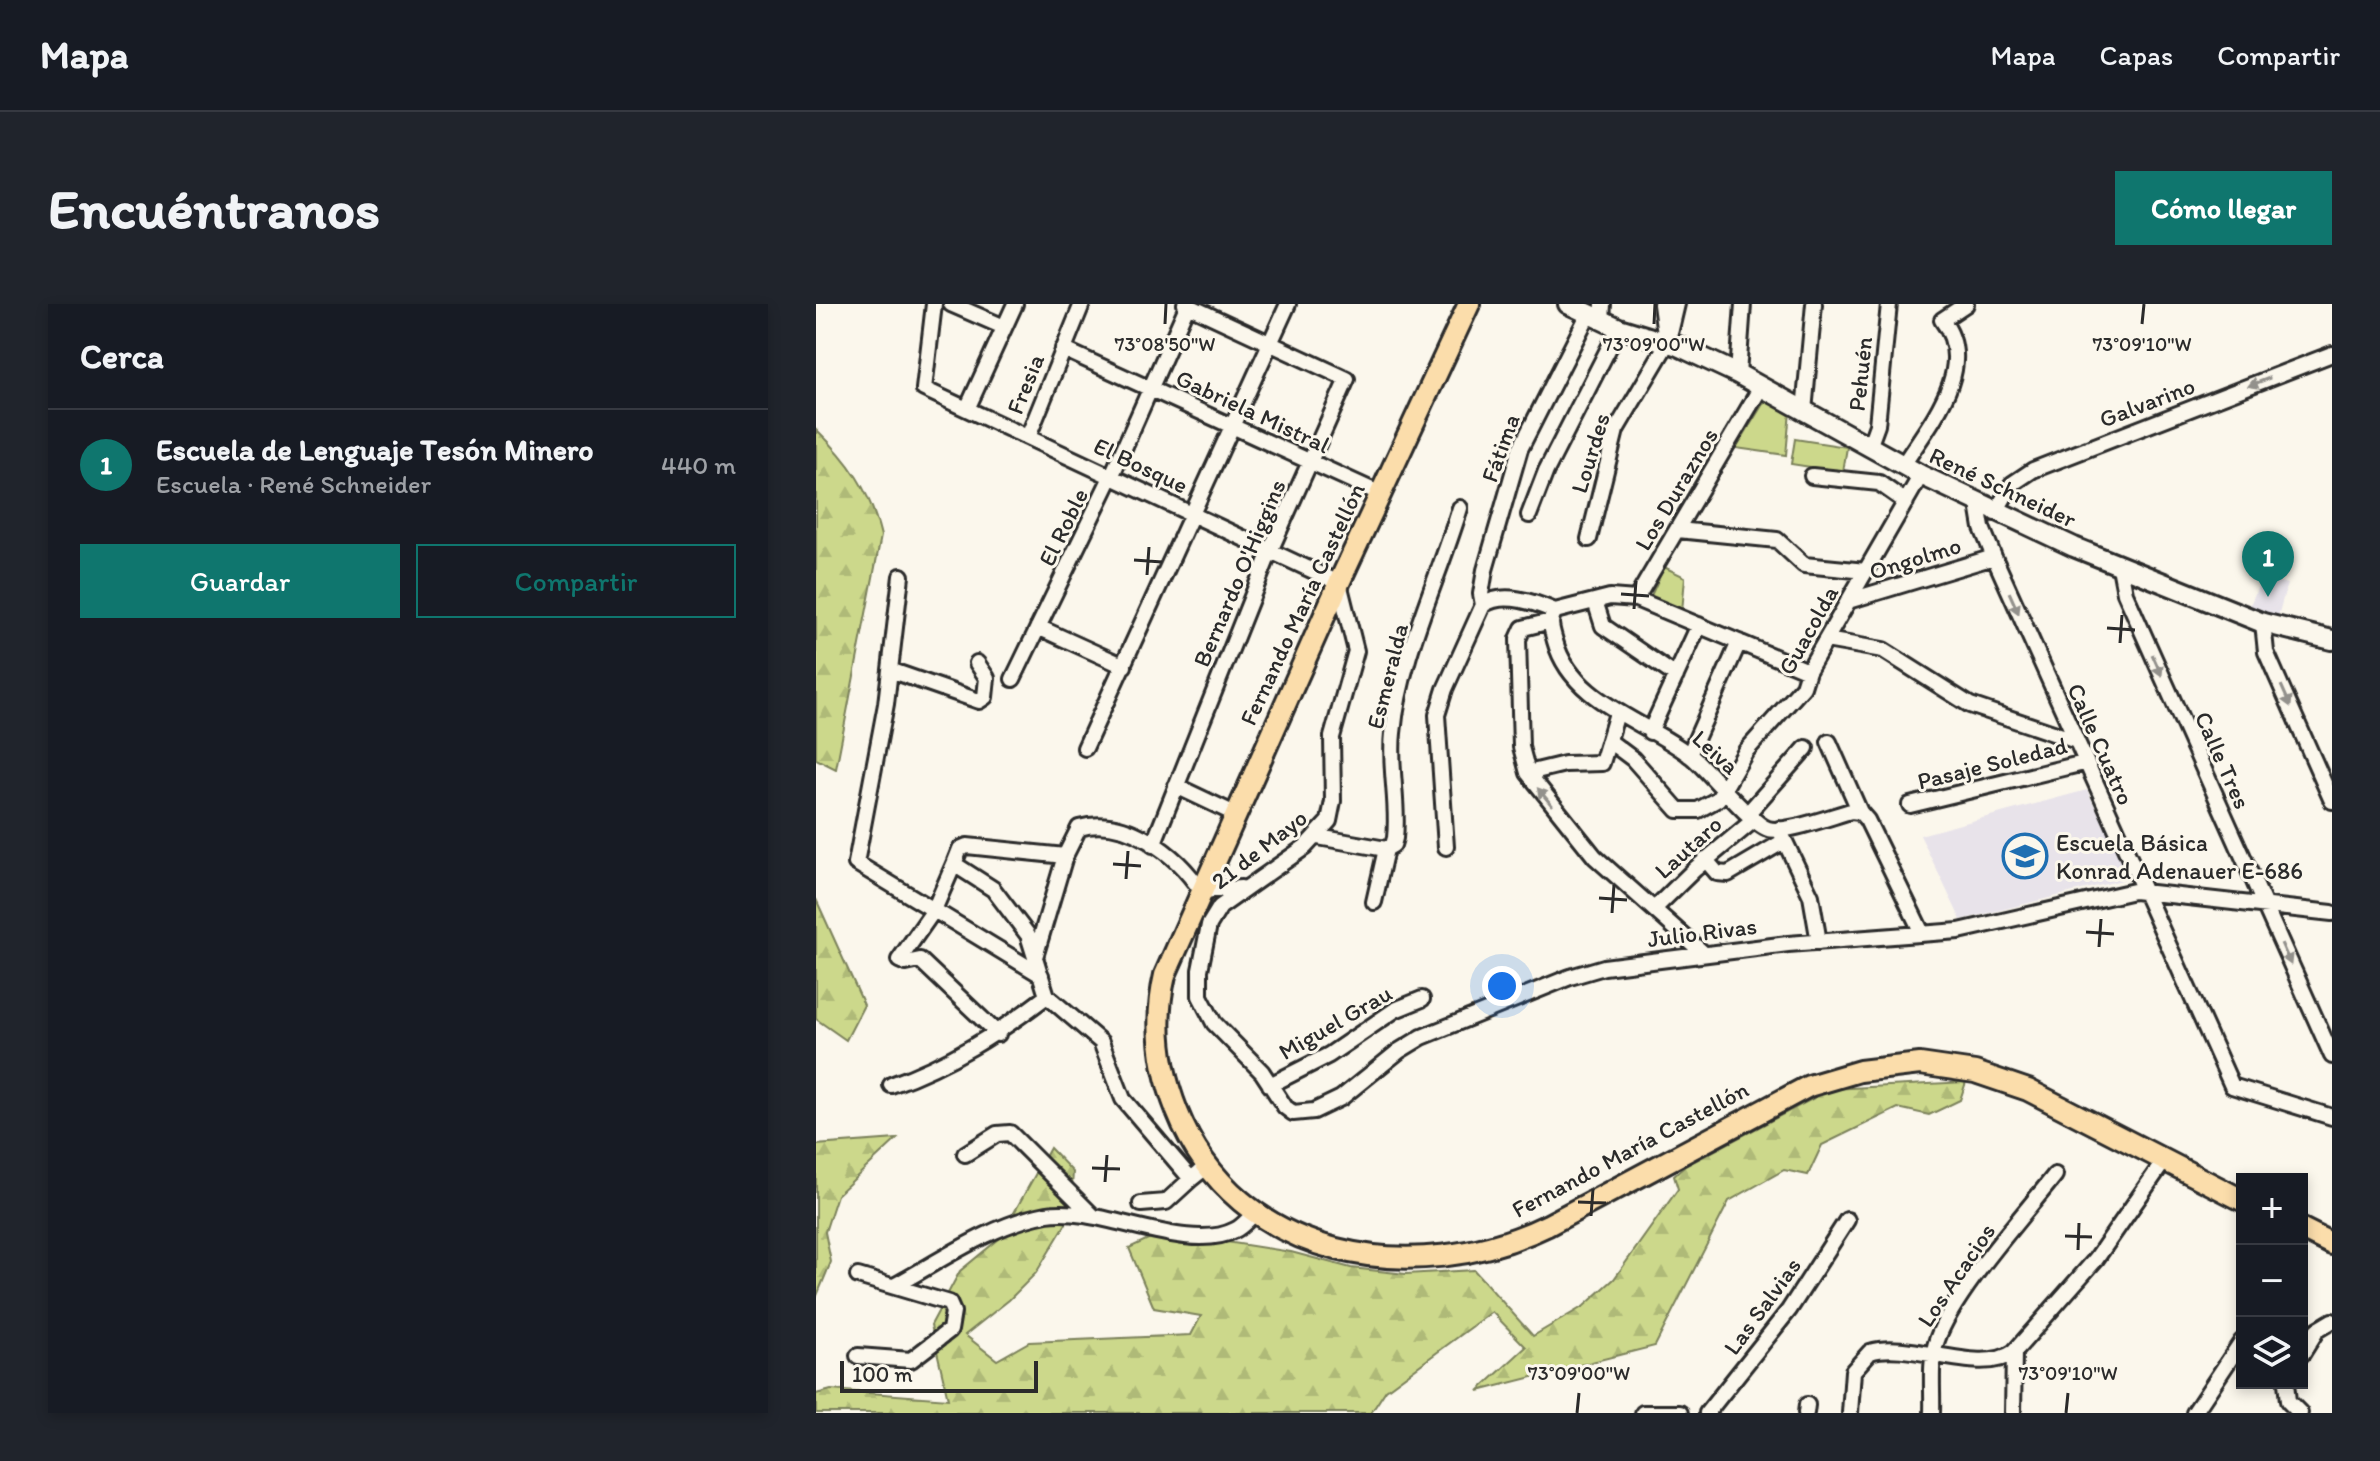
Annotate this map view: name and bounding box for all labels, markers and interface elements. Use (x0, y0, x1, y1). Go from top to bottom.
text: Mapa (40, 32, 128, 78)
text: Mapa (1990, 38, 2056, 72)
text: Capas (2100, 38, 2173, 72)
text: Compartir (2217, 38, 2340, 72)
button: Cómo llegar (2115, 171, 2332, 245)
text: Encuéntranos (48, 175, 380, 242)
text: 73°08'50"W (1115, 332, 1215, 356)
text: 73°09'00"W (1603, 332, 1705, 356)
text: 73°09'10"W (2092, 332, 2192, 356)
street label: Pehuén (1842, 335, 1878, 413)
text: Cerca (80, 336, 164, 377)
street label: Fresia (1000, 349, 1050, 418)
street label: Gabriela Mistral (1171, 363, 1335, 459)
street label: Galvarino (2095, 371, 2199, 433)
one-way arrow (2247, 376, 2271, 389)
street label: Lourdes (1564, 409, 1616, 497)
street label: Fátima (1474, 410, 1526, 486)
street label: Los Duraznos (1628, 422, 1724, 556)
text: Escuela de Lenguaje Tesón Minero (156, 431, 594, 468)
street label: El Bosque (1089, 431, 1193, 499)
street label: René Schneider (1925, 440, 2081, 534)
text: 1 (100, 449, 112, 481)
text: 440 m (661, 449, 736, 481)
text: Escuela · René Schneider (156, 468, 431, 500)
street label: Bernardo O'Higgins (1186, 475, 1292, 671)
street label: Fernando María Castellón (1233, 478, 1371, 730)
street label: El Roble (1032, 483, 1094, 571)
street label: Ongolmo (1866, 530, 1964, 586)
pin: 1 (2242, 531, 2294, 597)
button: Guardar (80, 544, 400, 618)
button: Compartir (416, 544, 736, 618)
street label: Guacolda (1772, 580, 1845, 680)
one-way arrow (2007, 591, 2021, 615)
street label: Esmeralda (1360, 620, 1414, 732)
one-way arrow (2151, 654, 2164, 677)
street label: Calle Cuatro (2061, 679, 2141, 809)
one-way arrow (2279, 685, 2293, 708)
street label: Calle Tres (2189, 707, 2257, 813)
street label: Leiva (1686, 723, 1746, 781)
street label: Pasaje Soledad (1914, 730, 2070, 796)
one-way arrow (1537, 787, 1554, 807)
street label: 21 de Mayo (1205, 803, 1313, 895)
street label: Lautaro (1648, 809, 1728, 885)
place label: Escuela Básica Konrad Adenauer E-686 (2056, 828, 2303, 885)
school or university icon: Escuela Básica Konrad Adenauer E-686 (2001, 832, 2049, 880)
street label: Julio Rivas (1646, 911, 1758, 953)
one-way arrow (2279, 942, 2293, 966)
your location (1482, 966, 1522, 1006)
street label: Miguel Grau (1273, 978, 1397, 1066)
street label: Fernando María Castellón (1507, 1074, 1754, 1224)
map controls (2236, 1173, 2308, 1389)
button: + (2236, 1173, 2308, 1245)
street label: Los Acacios (1911, 1218, 2001, 1332)
button: − (2236, 1245, 2308, 1317)
street label: Las Salvias (1717, 1252, 1807, 1360)
button: layers (2236, 1317, 2308, 1389)
scale bar (840, 1357, 1038, 1393)
text: 100 m (852, 1361, 913, 1388)
text: 73°09'00"W (1528, 1361, 1630, 1385)
text: 73°09'10"W (2018, 1361, 2118, 1385)

